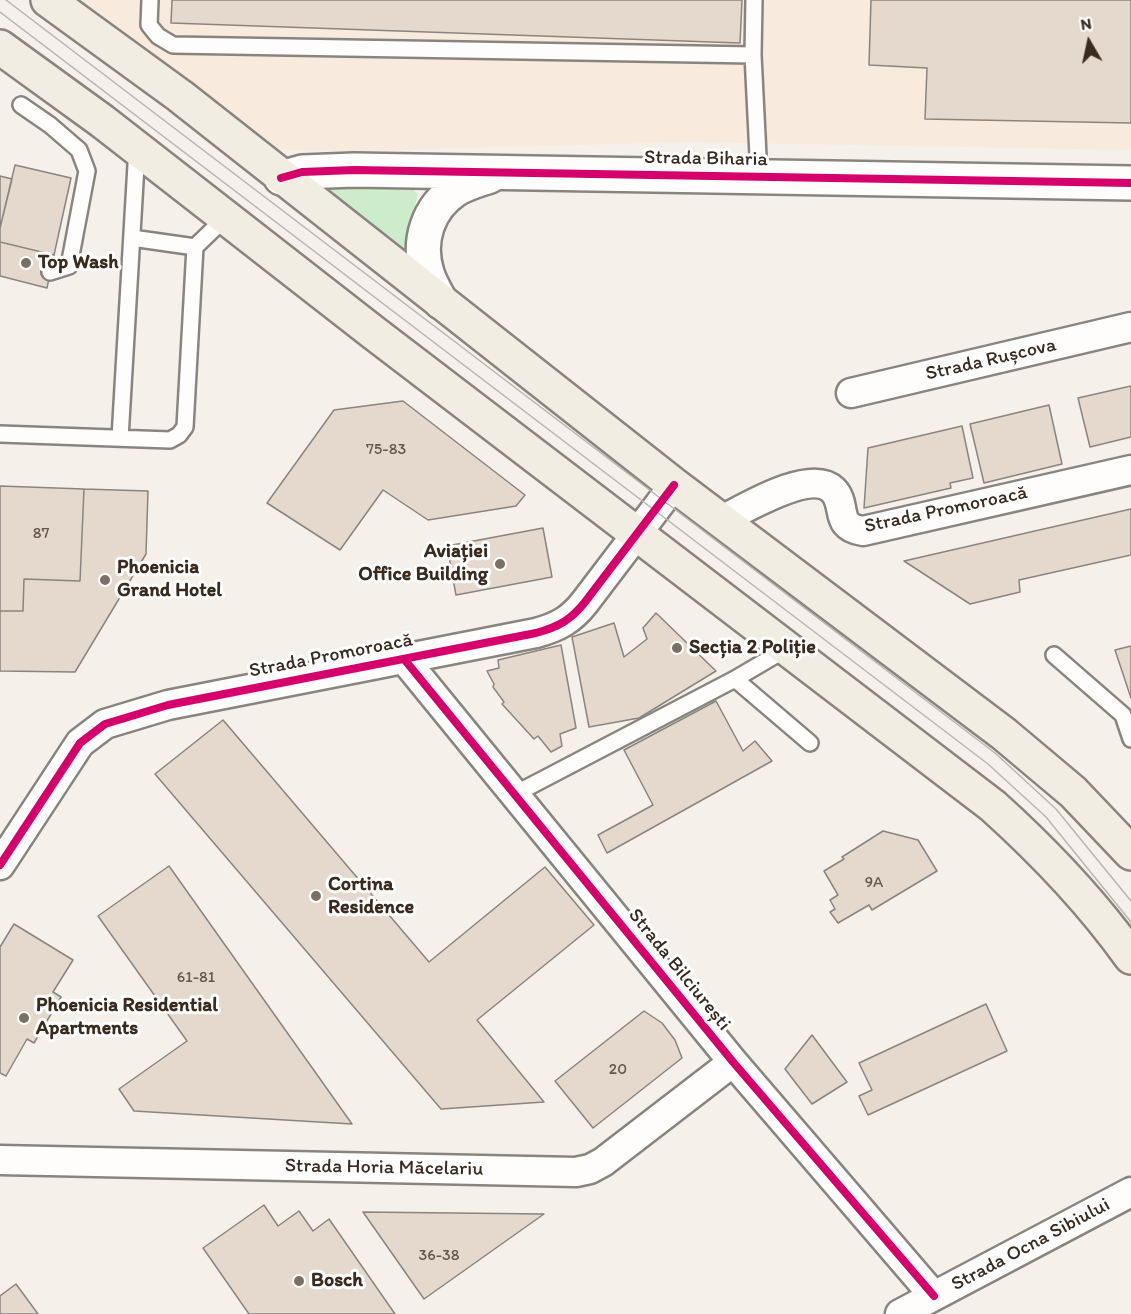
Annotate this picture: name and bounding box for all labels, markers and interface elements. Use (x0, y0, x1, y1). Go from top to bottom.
north arrow (1059, 12, 1119, 72)
text: N (1079, 13, 1093, 34)
street label: Strada Biharia (644, 146, 768, 172)
place label: Top Wash (38, 251, 118, 275)
marker: Top Wash (19, 256, 33, 270)
street label: Strada Rușcova (923, 333, 1059, 387)
house number: 75-83 (366, 440, 406, 460)
street label: Strada Promoroacă (862, 481, 1030, 539)
house number: 87 (33, 524, 49, 544)
place label: Aviației Office Building (358, 540, 488, 587)
place label: Phoenicia Grand Hotel (117, 556, 222, 603)
marker: Aviației Office Building (493, 557, 507, 571)
marker: Phoenicia Grand Hotel (98, 573, 112, 587)
street label: Strada Promoroacă (247, 628, 415, 684)
place label: Secția 2 Poliție (689, 636, 816, 660)
marker: Secția 2 Poliție (670, 641, 684, 655)
place label: Cortina Residence (328, 873, 414, 920)
house number: 9A (865, 873, 883, 893)
marker: Cortina Residence (309, 889, 323, 903)
street label: Strada Bilciurești (622, 904, 736, 1036)
house number: 61-81 (177, 968, 215, 988)
place label: Phoenicia Residential Apartments (36, 994, 218, 1041)
marker: Phoenicia Residential Apartments (17, 1011, 31, 1025)
house number: 20 (609, 1060, 627, 1080)
street label: Strada Horia Măcelariu (285, 1154, 483, 1182)
street label: Strada Ocna Sibiului (948, 1193, 1114, 1297)
house number: 36-38 (418, 1246, 460, 1266)
place label: Bosch (311, 1269, 363, 1293)
marker: Bosch (292, 1274, 306, 1288)

